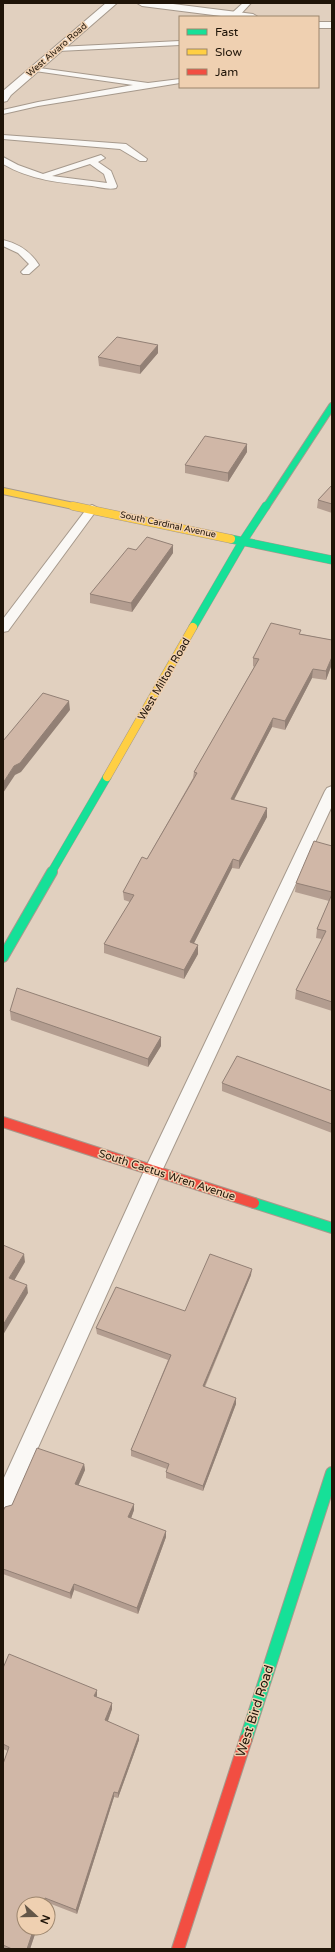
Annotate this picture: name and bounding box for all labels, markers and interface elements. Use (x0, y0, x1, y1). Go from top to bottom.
legend (179, 16, 319, 88)
street label: West Alvaro Road (25, 21, 89, 79)
text: Fast (215, 25, 239, 39)
text: Slow (215, 45, 242, 59)
text: Jam (215, 65, 238, 79)
street label: South Cardinal Avenue (119, 509, 217, 541)
street label: West Milton Road (135, 635, 193, 723)
street label: South Cactus Wren Avenue (97, 1147, 237, 1203)
street label: West Bird Road (233, 1663, 277, 1759)
north arrow (16, 1896, 56, 1936)
text: N (37, 1913, 53, 1926)

